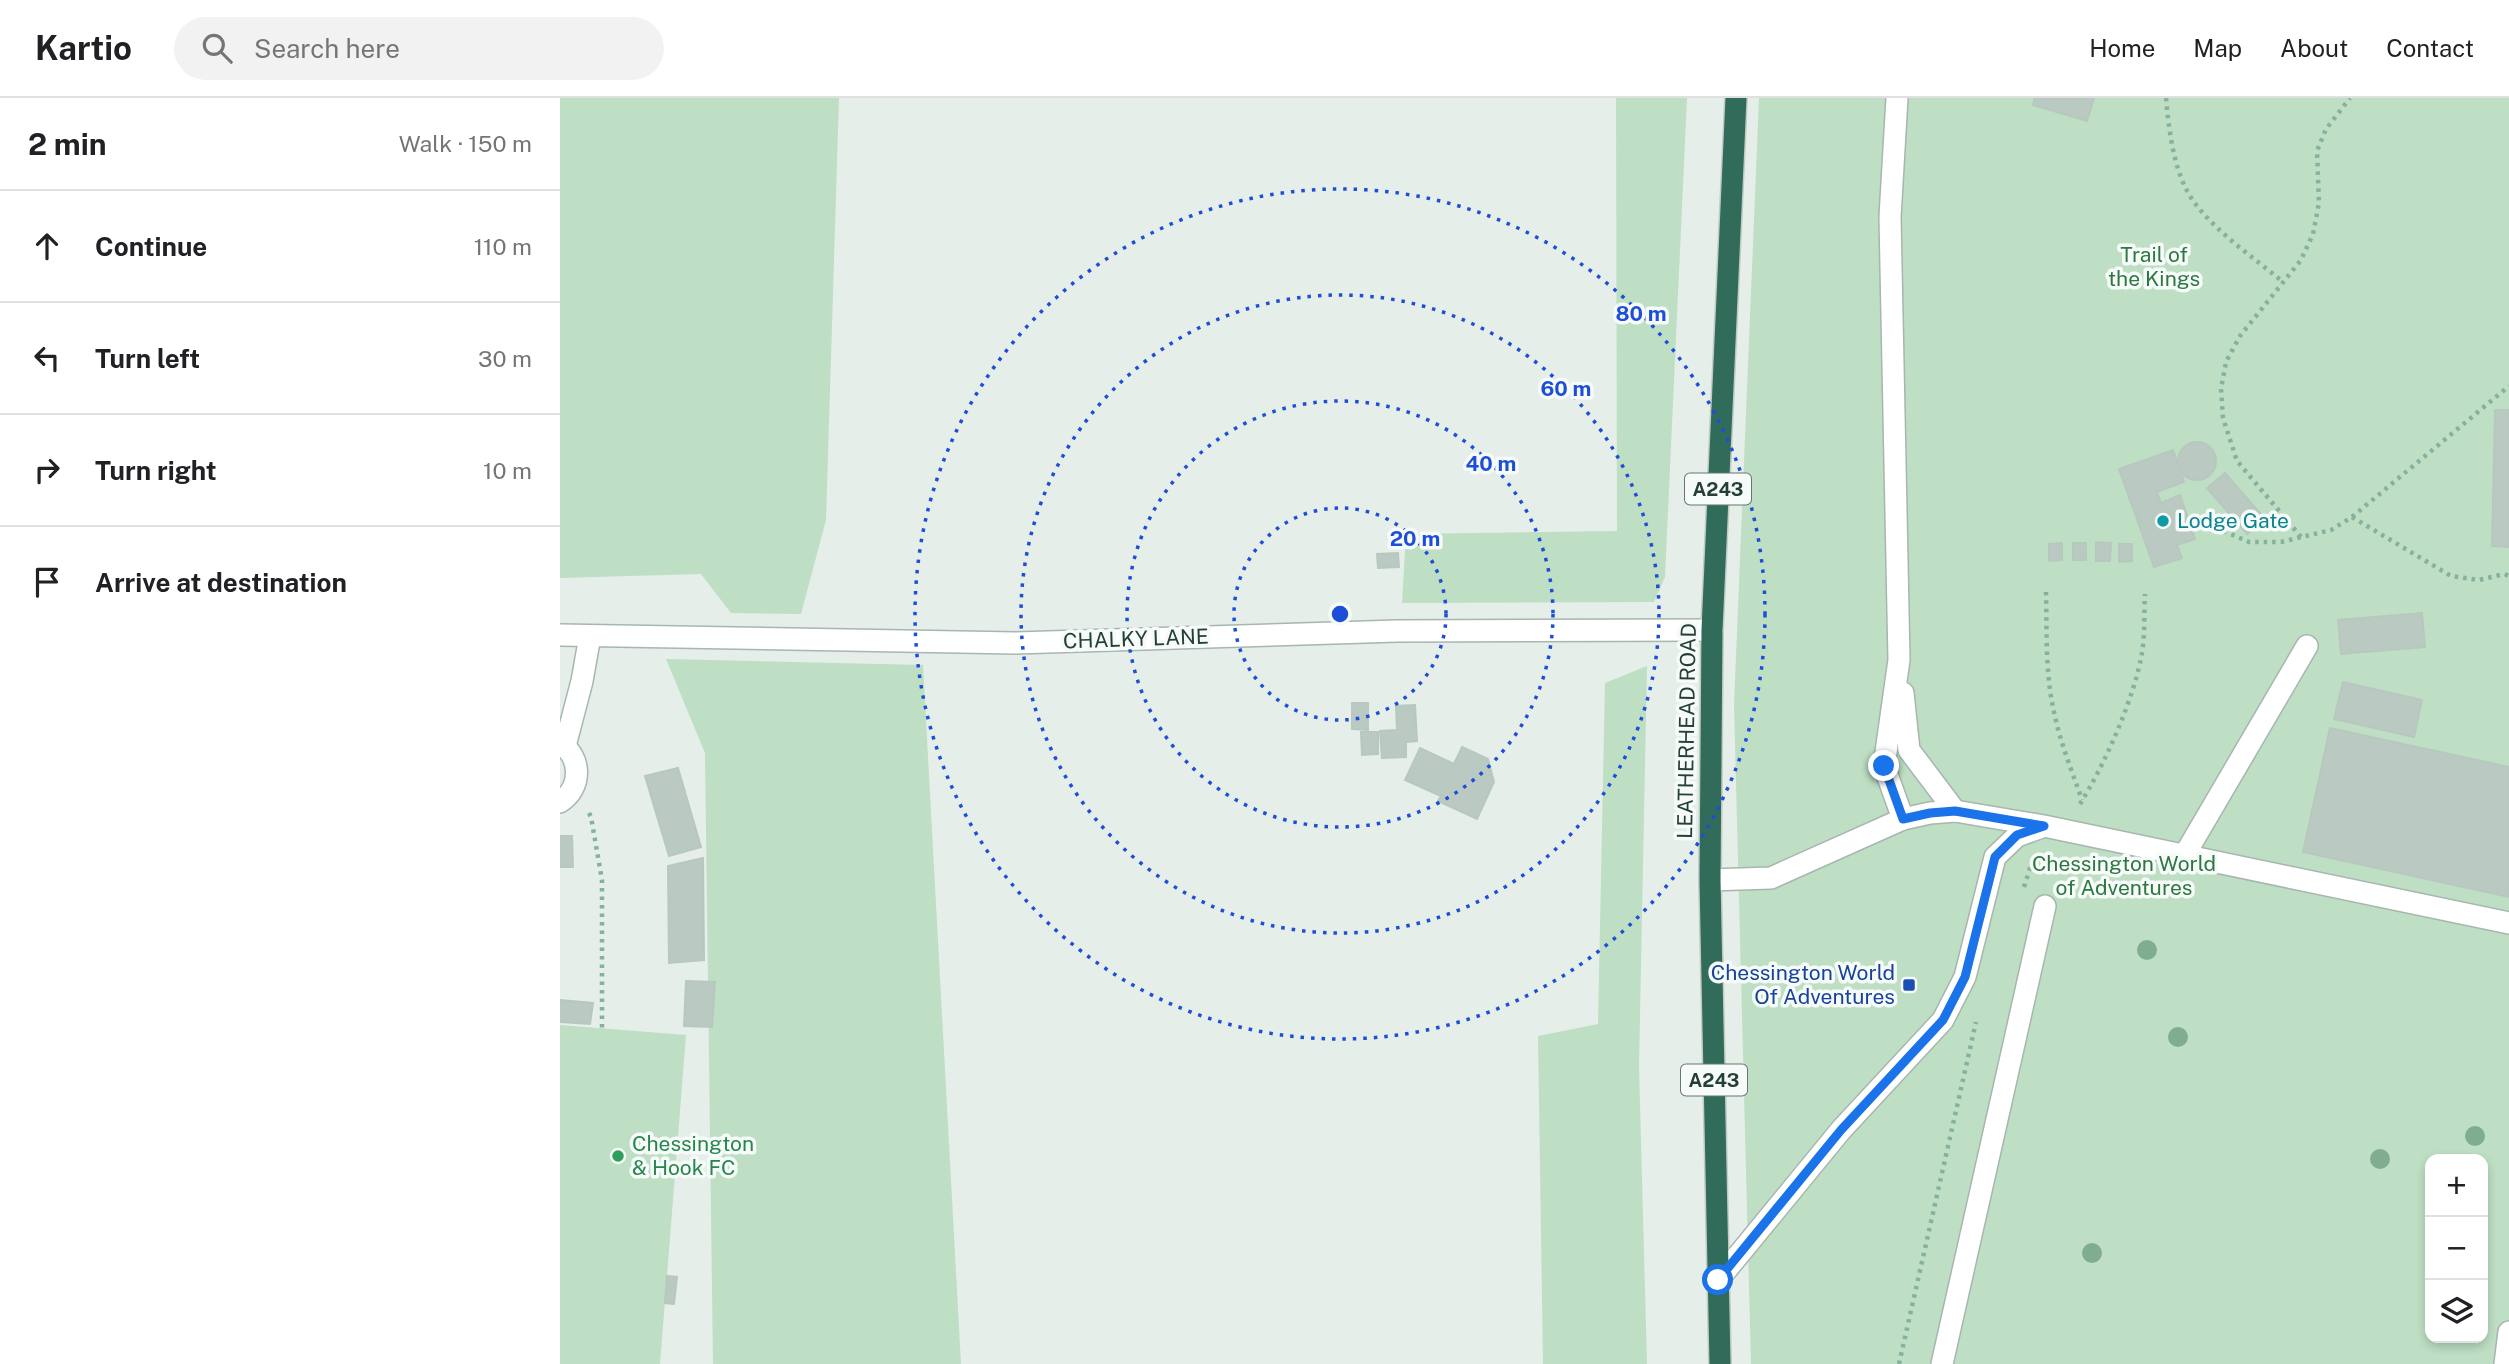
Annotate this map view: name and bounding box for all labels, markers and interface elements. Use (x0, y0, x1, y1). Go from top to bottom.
search box (174, 17, 664, 80)
text: Kartio (35, 29, 132, 67)
icon: search (198, 29, 236, 67)
text: Search here (254, 33, 400, 64)
text: Home (2089, 34, 2155, 62)
text: Map (2193, 34, 2242, 62)
text: About (2280, 34, 2348, 62)
text: Contact (2386, 34, 2474, 62)
text: 2 min (28, 126, 107, 162)
text: Walk · 150 m (399, 130, 532, 157)
icon: ahead (28, 227, 66, 265)
text: Continue (95, 231, 207, 262)
text: 110 m (474, 233, 532, 260)
park label: Trail of the Kings (2108, 242, 2200, 291)
text: 80 m (1615, 301, 1667, 326)
icon: left (28, 339, 66, 377)
text: Turn left (95, 343, 200, 374)
text: 30 m (478, 345, 532, 372)
text: 60 m (1541, 376, 1591, 401)
icon: right (28, 451, 66, 489)
text: 40 m (1466, 451, 1516, 476)
text: Turn right (95, 455, 217, 486)
text: 10 m (483, 457, 532, 484)
road number: A243 (1685, 474, 1751, 504)
place label: Lodge Gate (2177, 508, 2289, 533)
marker: Lodge Gate (2155, 513, 2171, 529)
text: 20 m (1390, 526, 1440, 551)
icon: arrive (28, 563, 66, 601)
text: Arrive at destination (95, 567, 347, 598)
centre of rings (1328, 602, 1352, 626)
street label: CHALKY LANE (1063, 623, 1209, 654)
street label: LEATHERHEAD ROAD (1672, 623, 1701, 839)
route end (1868, 750, 1899, 781)
park label: Chessington World of Adventures (2032, 851, 2216, 900)
place label: Chessington World Of Adventures (1711, 960, 1895, 1009)
marker: Chessington World Of Adventures (1901, 977, 1917, 993)
road number: A243 (1681, 1064, 1747, 1096)
place label: Chessington & Hook FC (632, 1131, 754, 1180)
marker: Chessington & Hook FC (610, 1148, 626, 1164)
map controls (2425, 1154, 2488, 1343)
button: + (2425, 1154, 2488, 1217)
button: − (2425, 1217, 2488, 1280)
route start (1702, 1264, 1733, 1295)
button: layers (2425, 1280, 2488, 1343)

